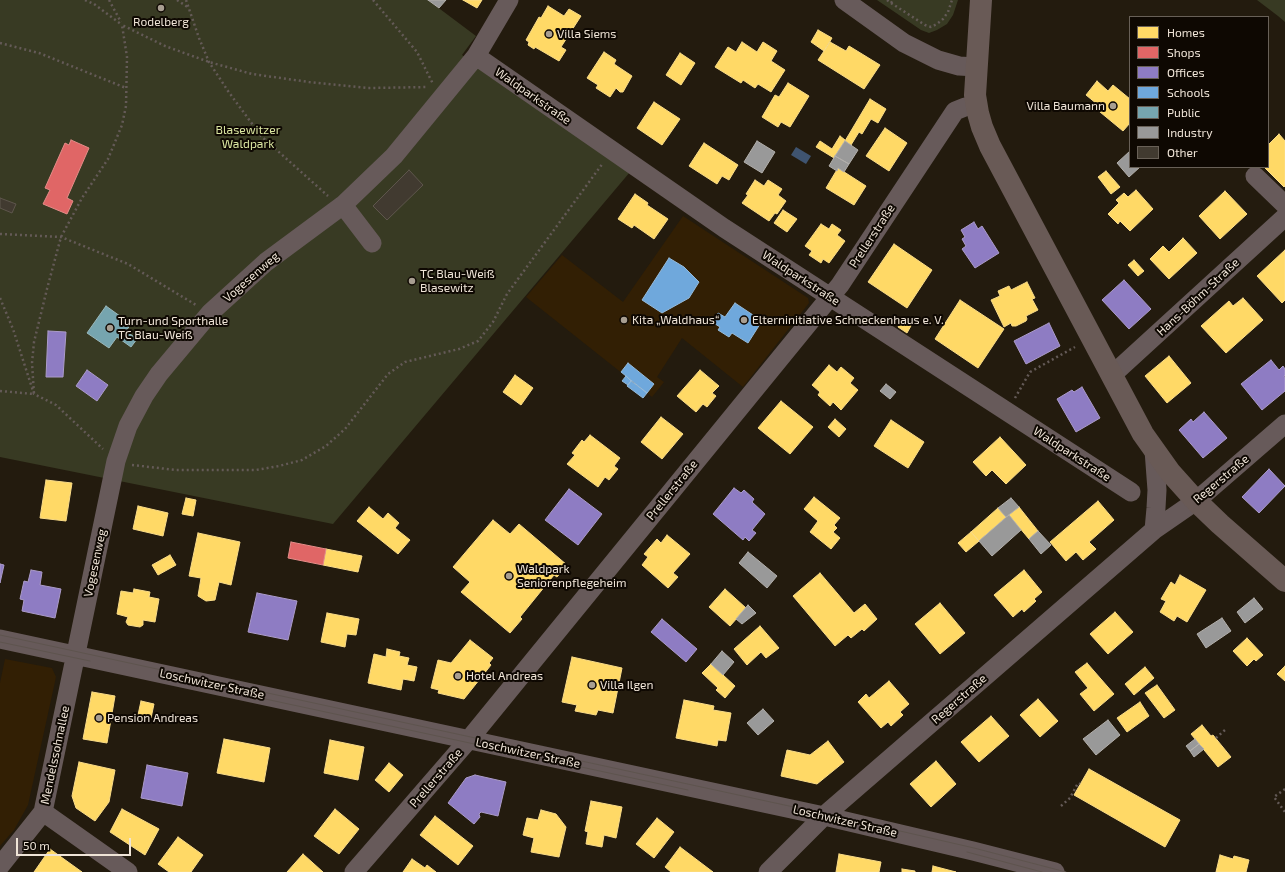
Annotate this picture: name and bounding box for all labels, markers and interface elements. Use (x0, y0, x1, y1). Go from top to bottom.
marker: Rodelberg (156, 3, 166, 13)
place label: Rodelberg (133, 15, 189, 29)
legend (1129, 16, 1269, 168)
text: Homes (1167, 25, 1205, 39)
place label: Villa Siems (557, 27, 616, 41)
marker: Villa Siems (544, 29, 554, 39)
text: Shops (1167, 45, 1201, 59)
street label: Waldparkstraße (492, 64, 574, 128)
text: Offices (1167, 65, 1204, 79)
text: Schools (1167, 85, 1210, 99)
place label: Villa Baumann (1026, 99, 1105, 113)
marker: Villa Baumann (1108, 101, 1118, 111)
text: Public (1167, 105, 1200, 119)
park label: Blasewitzer Waldpark (216, 123, 280, 151)
text: Industry (1167, 125, 1213, 139)
text: Other (1167, 145, 1198, 159)
street label: Prellerstraße (846, 201, 898, 271)
street label: Waldparkstraße (760, 248, 842, 308)
street label: Vogesenweg (220, 249, 282, 305)
street label: Hans-Böhm-Straße (1154, 255, 1242, 339)
place label: TC Blau-Weiß Blasewitz (420, 267, 495, 295)
marker: TC Blau-Weiß Blasewitz (407, 276, 417, 286)
place label: Kita „Waldhaus“ (632, 313, 719, 327)
place label: Elterninitiative Schneckenhaus e. V. (752, 313, 944, 327)
place label: Turn-und Sporthalle TC Blau-Weiß (118, 314, 228, 342)
marker: Kita „Waldhaus“ (619, 315, 629, 325)
marker: Elterninitiative Schneckenhaus e. V. (739, 315, 749, 325)
marker: Turn-und Sporthalle TC Blau-Weiß (105, 323, 115, 333)
street label: Waldparkstraße (1031, 424, 1113, 484)
street label: Regerstraße (1190, 452, 1252, 506)
street label: Prellerstraße (643, 457, 701, 523)
street label: Vogesenweg (81, 528, 109, 598)
place label: Waldpark Seniorenpflegeheim (517, 562, 626, 590)
marker: Waldpark Seniorenpflegeheim (504, 571, 514, 581)
street label: Loschwitzer Straße (158, 666, 266, 702)
place label: Hotel Andreas (466, 669, 543, 683)
marker: Hotel Andreas (453, 671, 463, 681)
street label: Regerstraße (928, 671, 990, 727)
place label: Villa Ilgen (600, 678, 653, 692)
marker: Villa Ilgen (587, 680, 597, 690)
street label: Mendelssohnallee (38, 704, 72, 806)
place label: Pension Andreas (107, 711, 198, 725)
marker: Pension Andreas (94, 713, 104, 723)
street label: Loschwitzer Straße (474, 735, 582, 771)
street label: Prellerstraße (407, 746, 465, 810)
street label: Loschwitzer Straße (791, 802, 899, 840)
scale bar (18, 830, 133, 856)
text: 50 m (23, 838, 50, 852)

